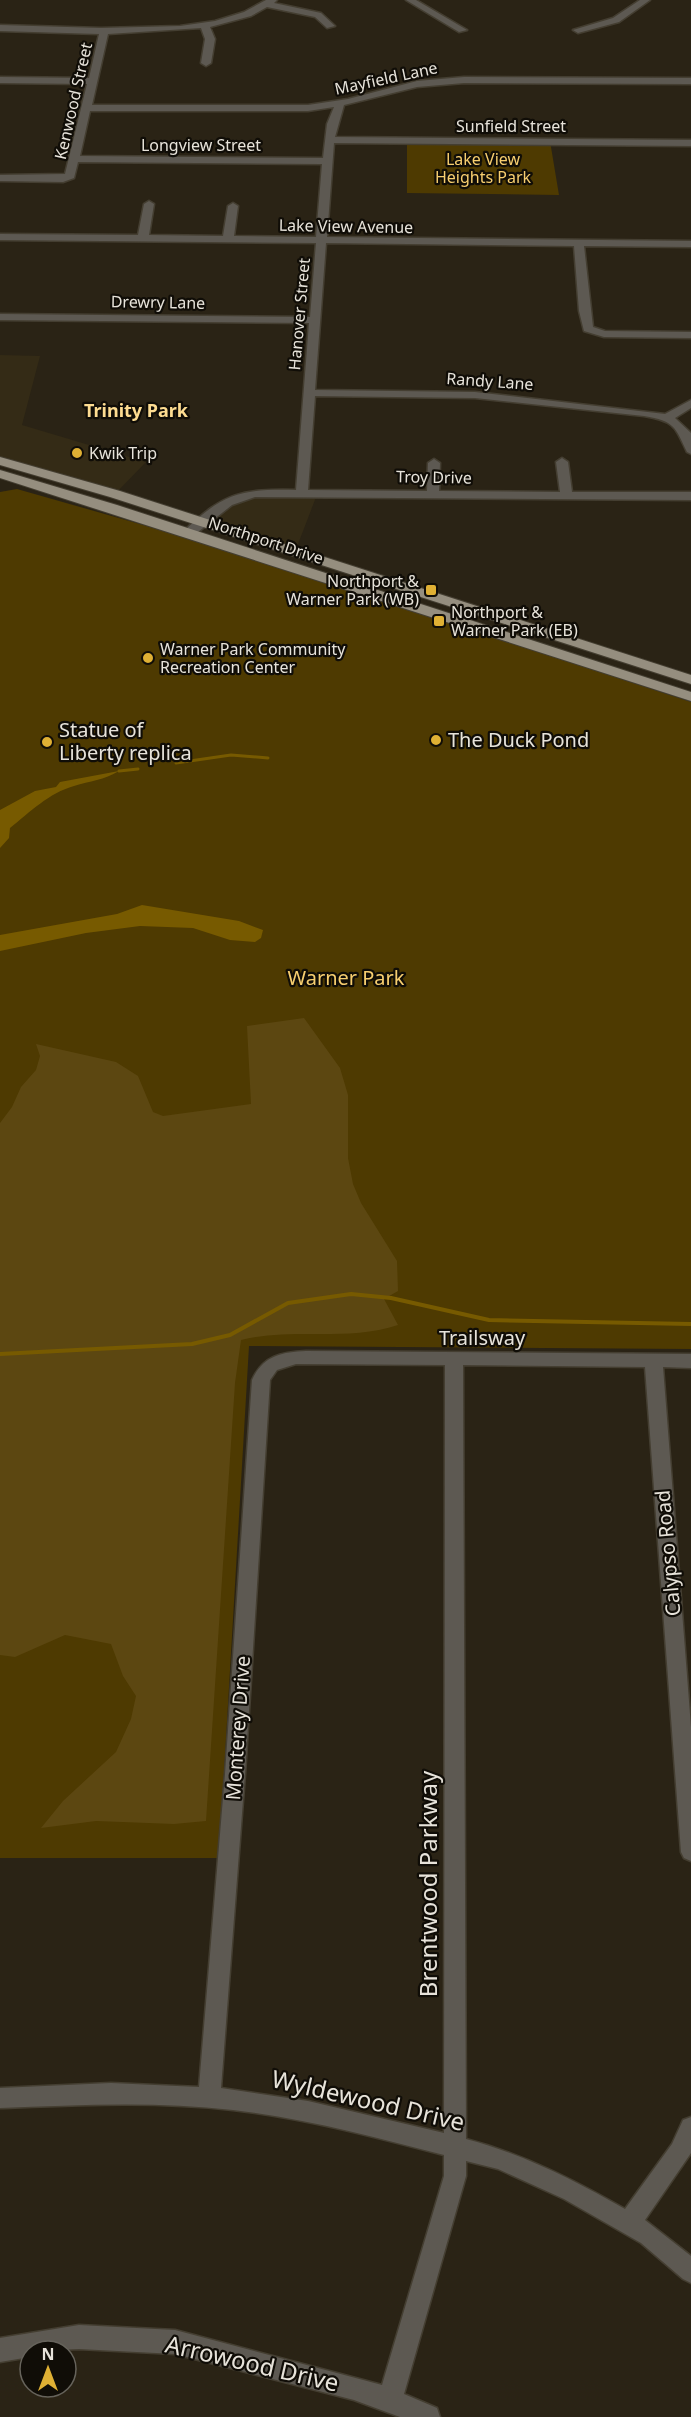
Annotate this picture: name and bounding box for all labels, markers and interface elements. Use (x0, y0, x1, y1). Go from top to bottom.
street label: Kenwood Street (49, 40, 97, 162)
street label: Mayfield Lane (332, 56, 440, 100)
street label: Sunfield Street (456, 115, 566, 137)
street label: Longview Street (141, 134, 261, 156)
park label: Lake View Heights Park (435, 148, 532, 188)
street label: Lake View Avenue (279, 214, 413, 238)
street label: Hanover Street (283, 257, 315, 371)
street label: Drewry Lane (111, 290, 205, 314)
street label: Randy Lane (446, 367, 534, 395)
district label: Trinity Park (84, 398, 189, 422)
place label: Kwik Trip (89, 442, 157, 464)
marker: Kwik Trip (70, 446, 84, 460)
street label: Troy Drive (396, 465, 472, 489)
street label: Northport Drive (206, 511, 326, 569)
place label: Northport & Warner Park (WB) (286, 570, 419, 610)
marker: Northport & Warner Park (WB) (424, 583, 438, 597)
place label: Northport & Warner Park (EB) (451, 601, 578, 641)
marker: Northport & Warner Park (EB) (432, 614, 446, 628)
place label: Warner Park Community Recreation Center (160, 638, 346, 678)
marker: Warner Park Community Recreation Center (141, 651, 155, 665)
place label: Statue of Liberty replica (59, 716, 192, 766)
place label: The Duck Pond (448, 726, 589, 753)
marker: The Duck Pond (429, 733, 443, 747)
marker: Statue of Liberty replica (40, 735, 54, 749)
park label: Warner Park (287, 964, 405, 991)
street label: Trailsway (439, 1324, 526, 1351)
street label: Calypso Road (649, 1489, 686, 1617)
street label: Monterey Drive (219, 1655, 256, 1801)
street label: Brentwood Parkway (411, 1770, 444, 1997)
street label: Wyldewood Drive (269, 2061, 468, 2138)
street label: Arrowood Drive (162, 2327, 342, 2399)
north arrow (18, 2339, 78, 2399)
text: N (41, 2343, 55, 2365)

